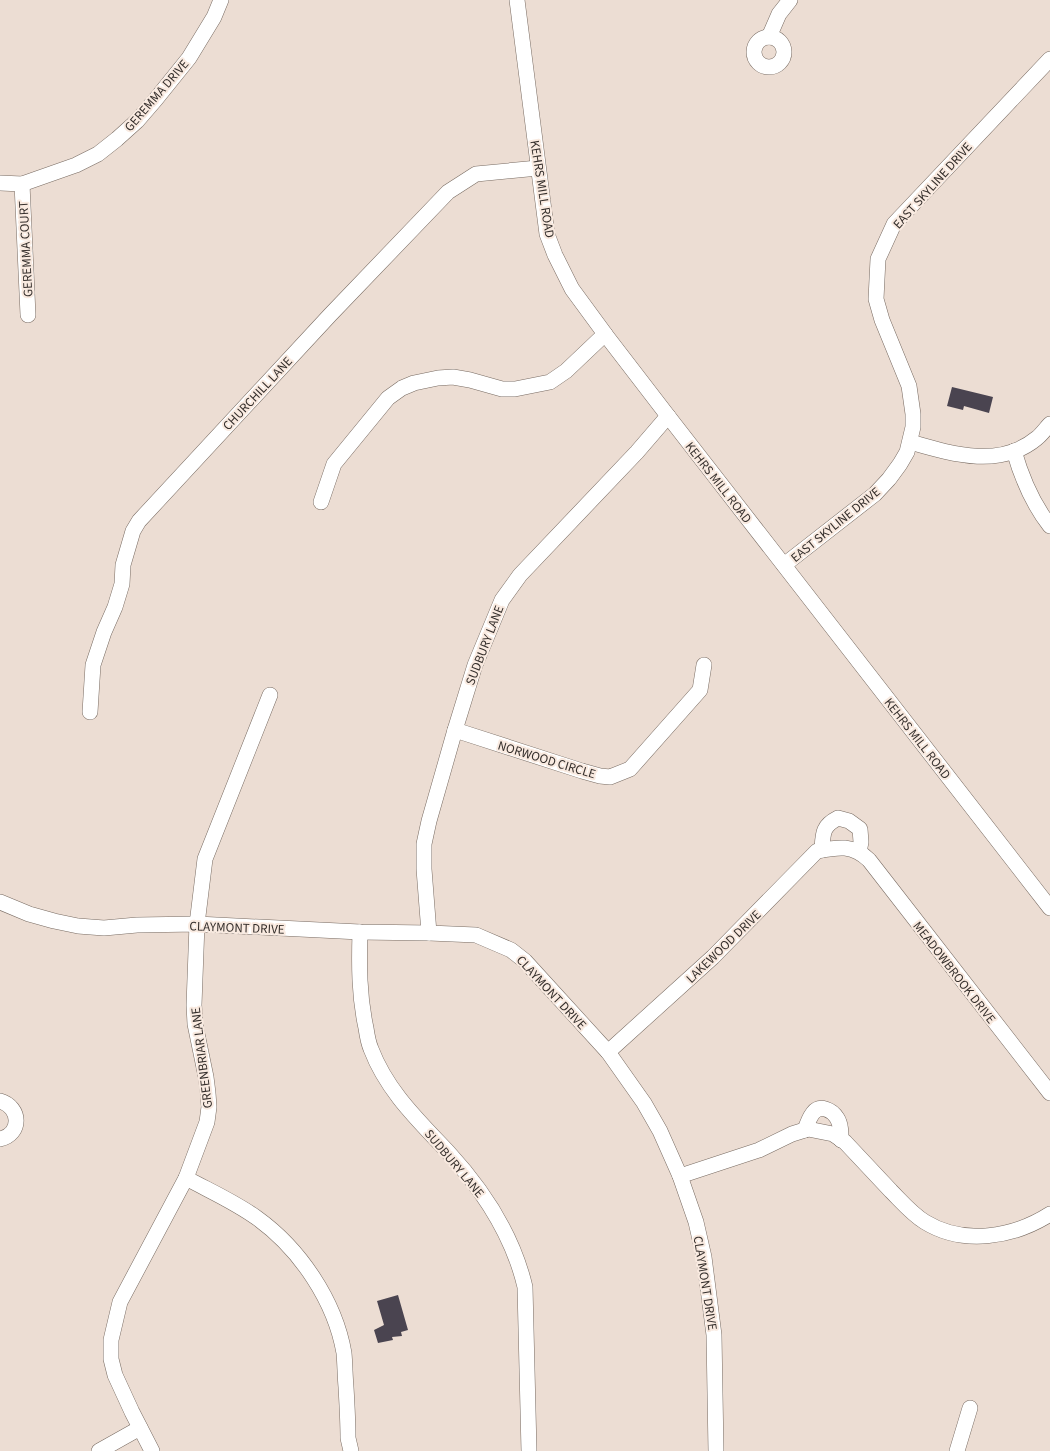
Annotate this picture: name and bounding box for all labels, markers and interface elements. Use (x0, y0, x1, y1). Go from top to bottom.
street label: GEREMMA DRIVE (120, 56, 193, 136)
street label: EAST SKYLINE DRIVE (889, 138, 977, 233)
street label: KEHRS MILL ROAD (525, 139, 559, 239)
street label: GEREMMA COURT (14, 201, 37, 297)
street label: CHURCHILL LANE (219, 353, 297, 435)
street label: KEHRS MILL ROAD (681, 438, 756, 527)
street label: EAST SKYLINE DRIVE (787, 483, 884, 567)
street label: SUDBURY LANE (461, 603, 508, 688)
street label: KEHRS MILL ROAD (880, 694, 955, 783)
street label: NORWOOD CIRCLE (496, 737, 598, 783)
street label: LAKEWOOD DRIVE (682, 906, 765, 987)
street label: CLAYMONT DRIVE (189, 917, 285, 939)
street label: MEADOWBROOK DRIVE (909, 918, 1000, 1027)
street label: CLAYMONT DRIVE (512, 952, 590, 1034)
street label: GREENBRIAR LANE (187, 1006, 217, 1109)
street label: SUDBURY LANE (420, 1126, 488, 1202)
street label: CLAYMONT DRIVE (689, 1235, 721, 1332)

